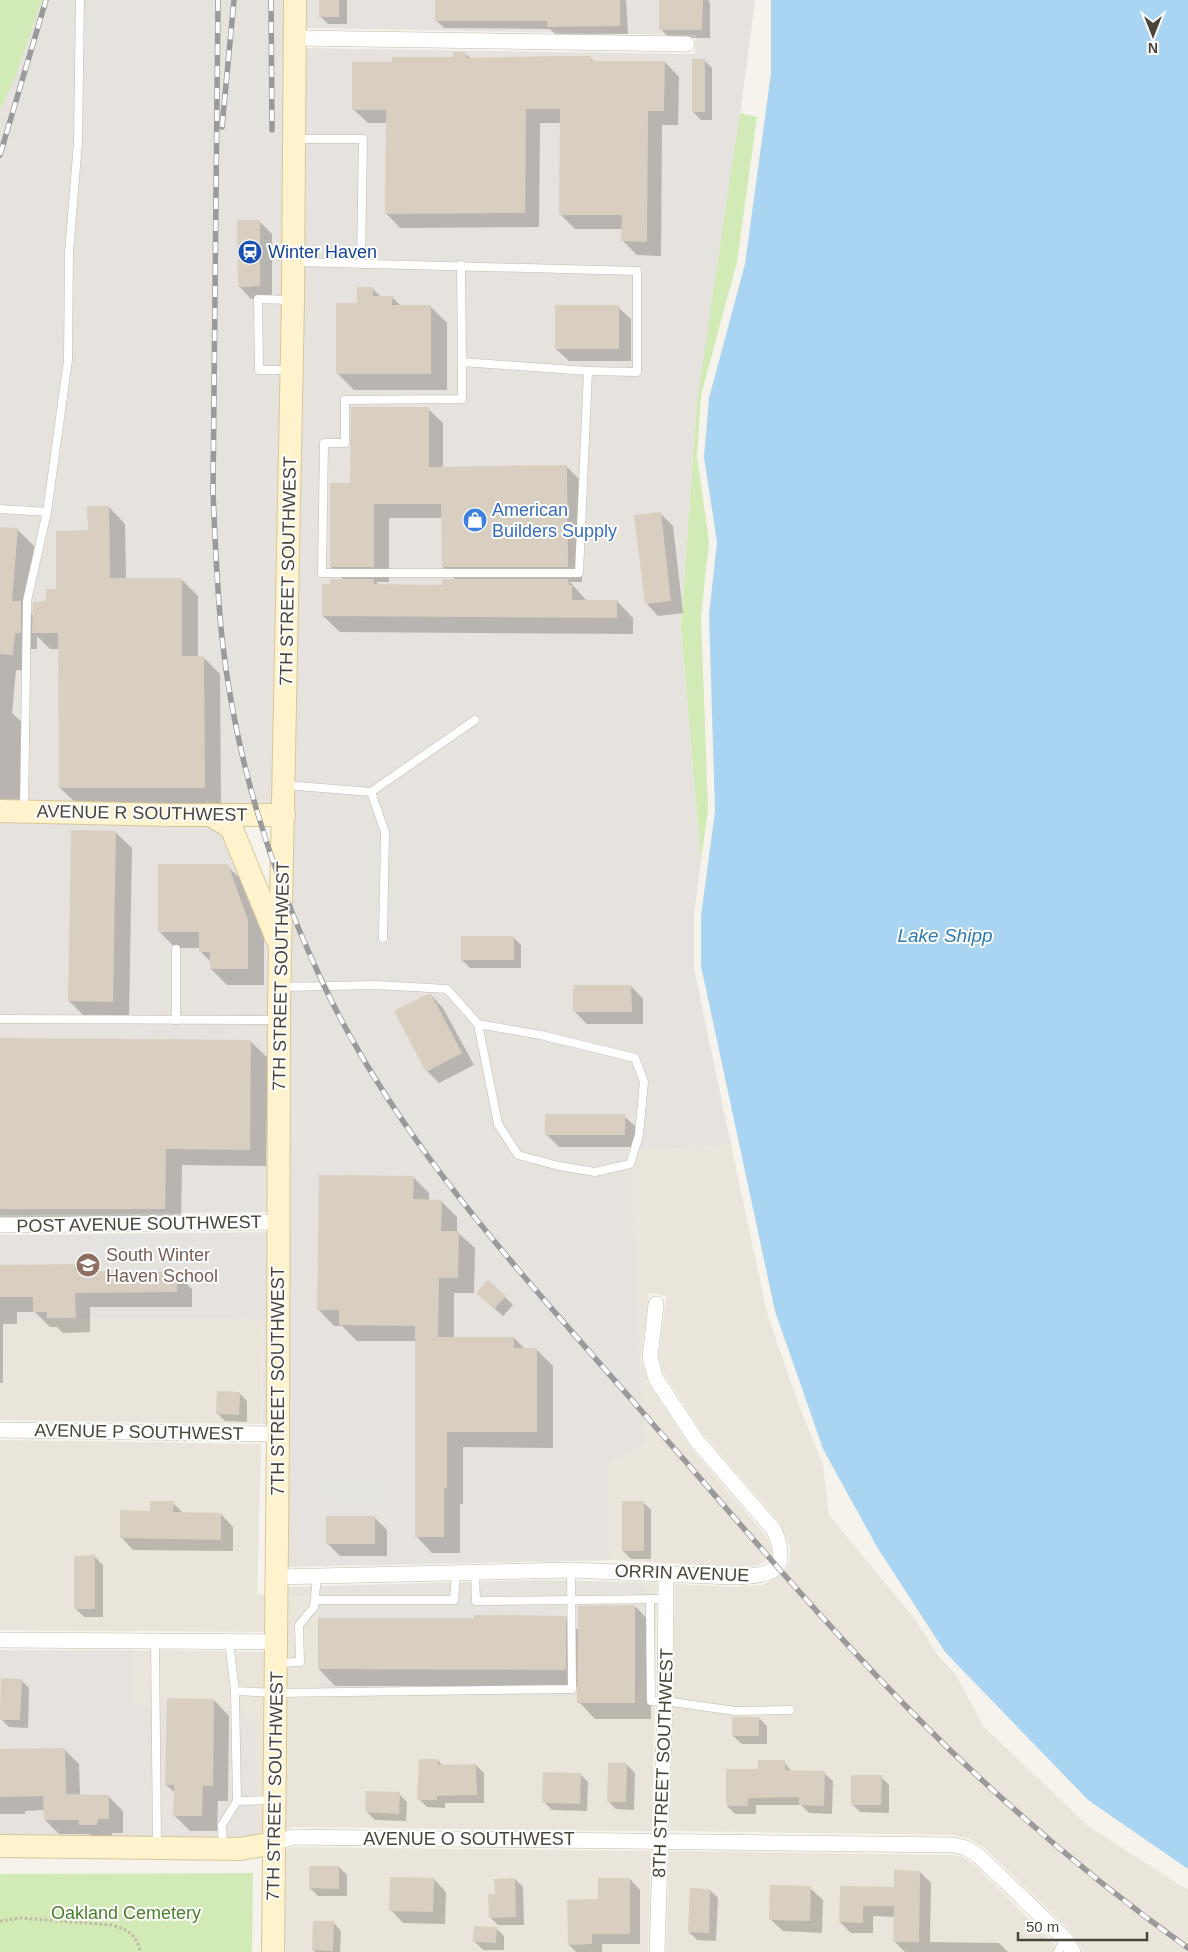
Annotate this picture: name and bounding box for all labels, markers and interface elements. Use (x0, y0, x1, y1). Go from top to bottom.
north arrow (1128, 10, 1178, 60)
text: N (1148, 40, 1158, 56)
station icon: Winter Haven (237, 239, 263, 265)
place label: Winter Haven (268, 242, 377, 262)
street label: 7TH STREET SOUTHWEST (276, 456, 300, 686)
place label: American Builders Supply (492, 500, 617, 541)
shop icon: American Builders Supply (462, 507, 488, 533)
street label: AVENUE R SOUTHWEST (36, 801, 248, 825)
street label: 7TH STREET SOUTHWEST (269, 861, 293, 1091)
water label: Lake Shipp (897, 925, 993, 946)
street label: POST AVENUE SOUTHWEST (16, 1212, 262, 1236)
place label: South Winter Haven School (106, 1245, 218, 1286)
school or university icon: South Winter Haven School (75, 1252, 101, 1278)
street label: 7TH STREET SOUTHWEST (268, 1266, 288, 1496)
street label: AVENUE P SOUTHWEST (34, 1420, 244, 1444)
street label: ORRIN AVENUE (614, 1561, 750, 1585)
street label: 8TH STREET SOUTHWEST (649, 1648, 677, 1878)
street label: 7TH STREET SOUTHWEST (263, 1671, 287, 1901)
street label: AVENUE O SOUTHWEST (363, 1829, 575, 1849)
park label: Oakland Cemetery (51, 1903, 201, 1923)
scale bar (1018, 1910, 1147, 1942)
text: 50 m (1026, 1918, 1059, 1935)

